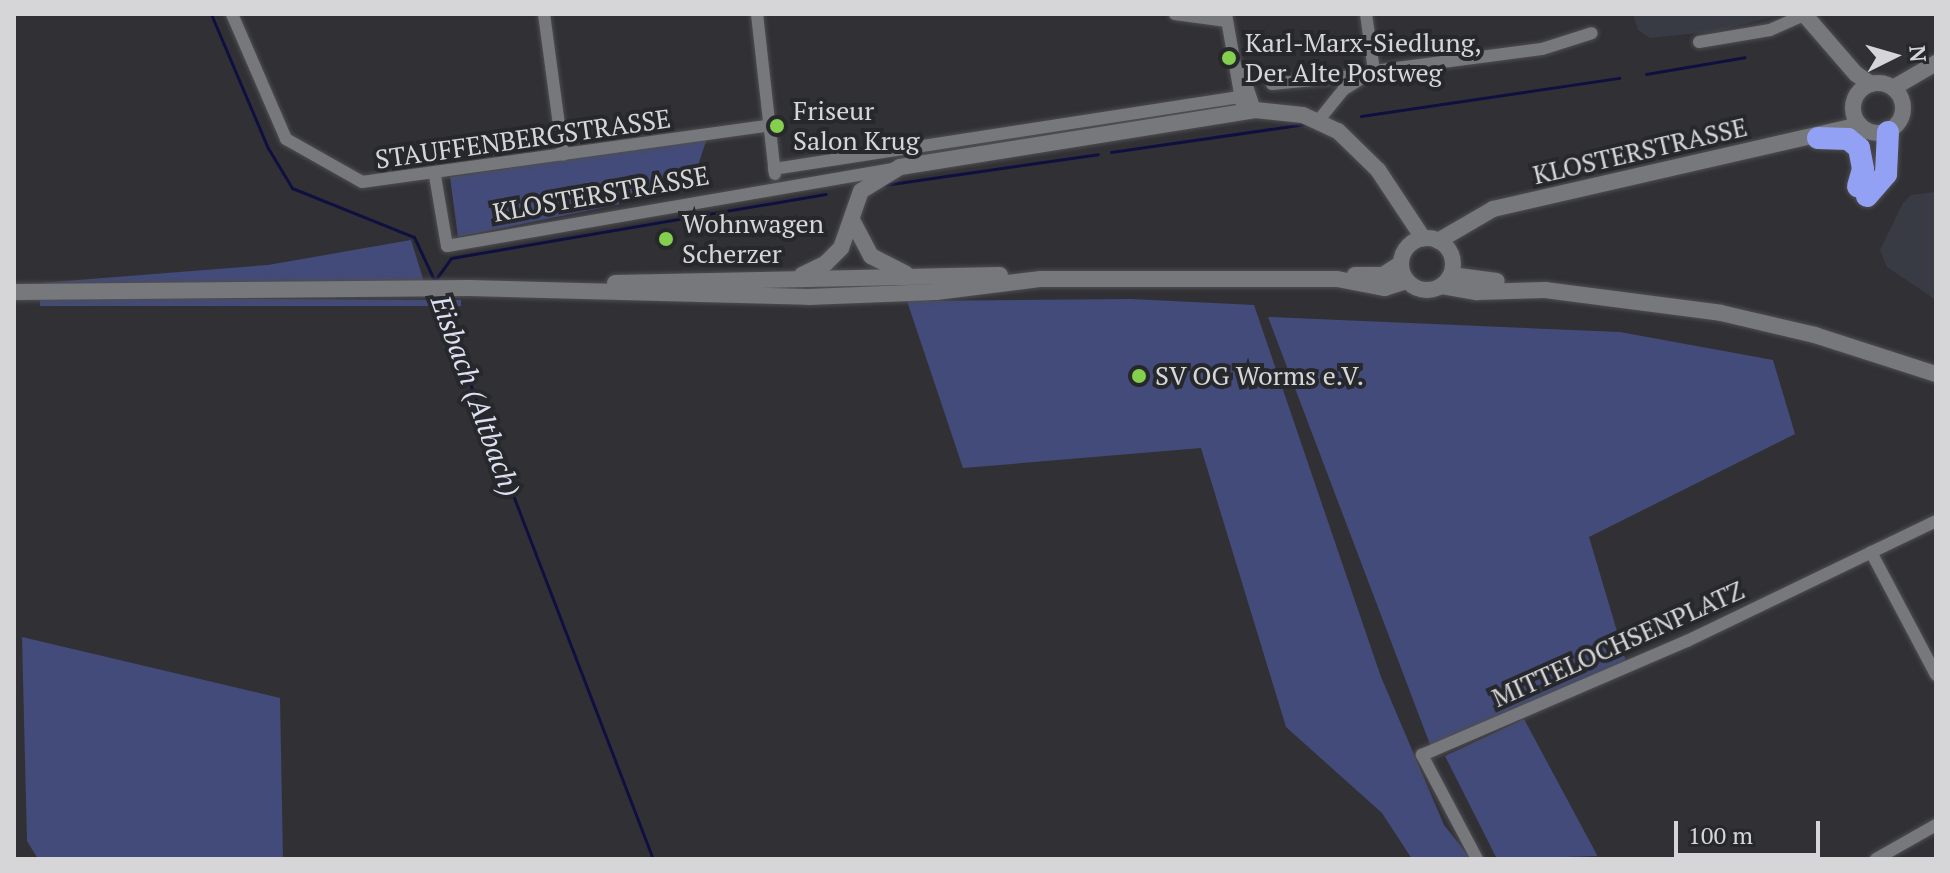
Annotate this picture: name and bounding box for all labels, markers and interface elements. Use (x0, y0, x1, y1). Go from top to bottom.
north arrow (1854, 16, 1934, 96)
place label: Karl-Marx-Siedlung, Der Alte Postweg (1245, 27, 1482, 88)
text: N (1903, 44, 1934, 63)
marker: Karl-Marx-Siedlung, Der Alte Postweg (1220, 49, 1238, 67)
place label: Friseur Salon Krug (793, 95, 919, 156)
street label: STAUFFENBERGSTRASSE (373, 103, 673, 175)
street label: KLOSTERSTRASSE (1530, 111, 1750, 191)
marker: Friseur Salon Krug (768, 117, 786, 135)
street label: KLOSTERSTRASSE (491, 160, 711, 228)
place label: Wohnwagen Scherzer (682, 208, 824, 270)
marker: Wohnwagen Scherzer (657, 230, 675, 248)
water label: Eisbach (Altbach) (424, 291, 528, 501)
place label: SV OG Worms e.V. (1155, 360, 1365, 392)
marker: SV OG Worms e.V. (1130, 367, 1148, 385)
street label: MITTELOCHSENPLATZ (1487, 574, 1749, 714)
scale bar (1678, 805, 1824, 855)
text: 100 m (1688, 819, 1753, 851)

